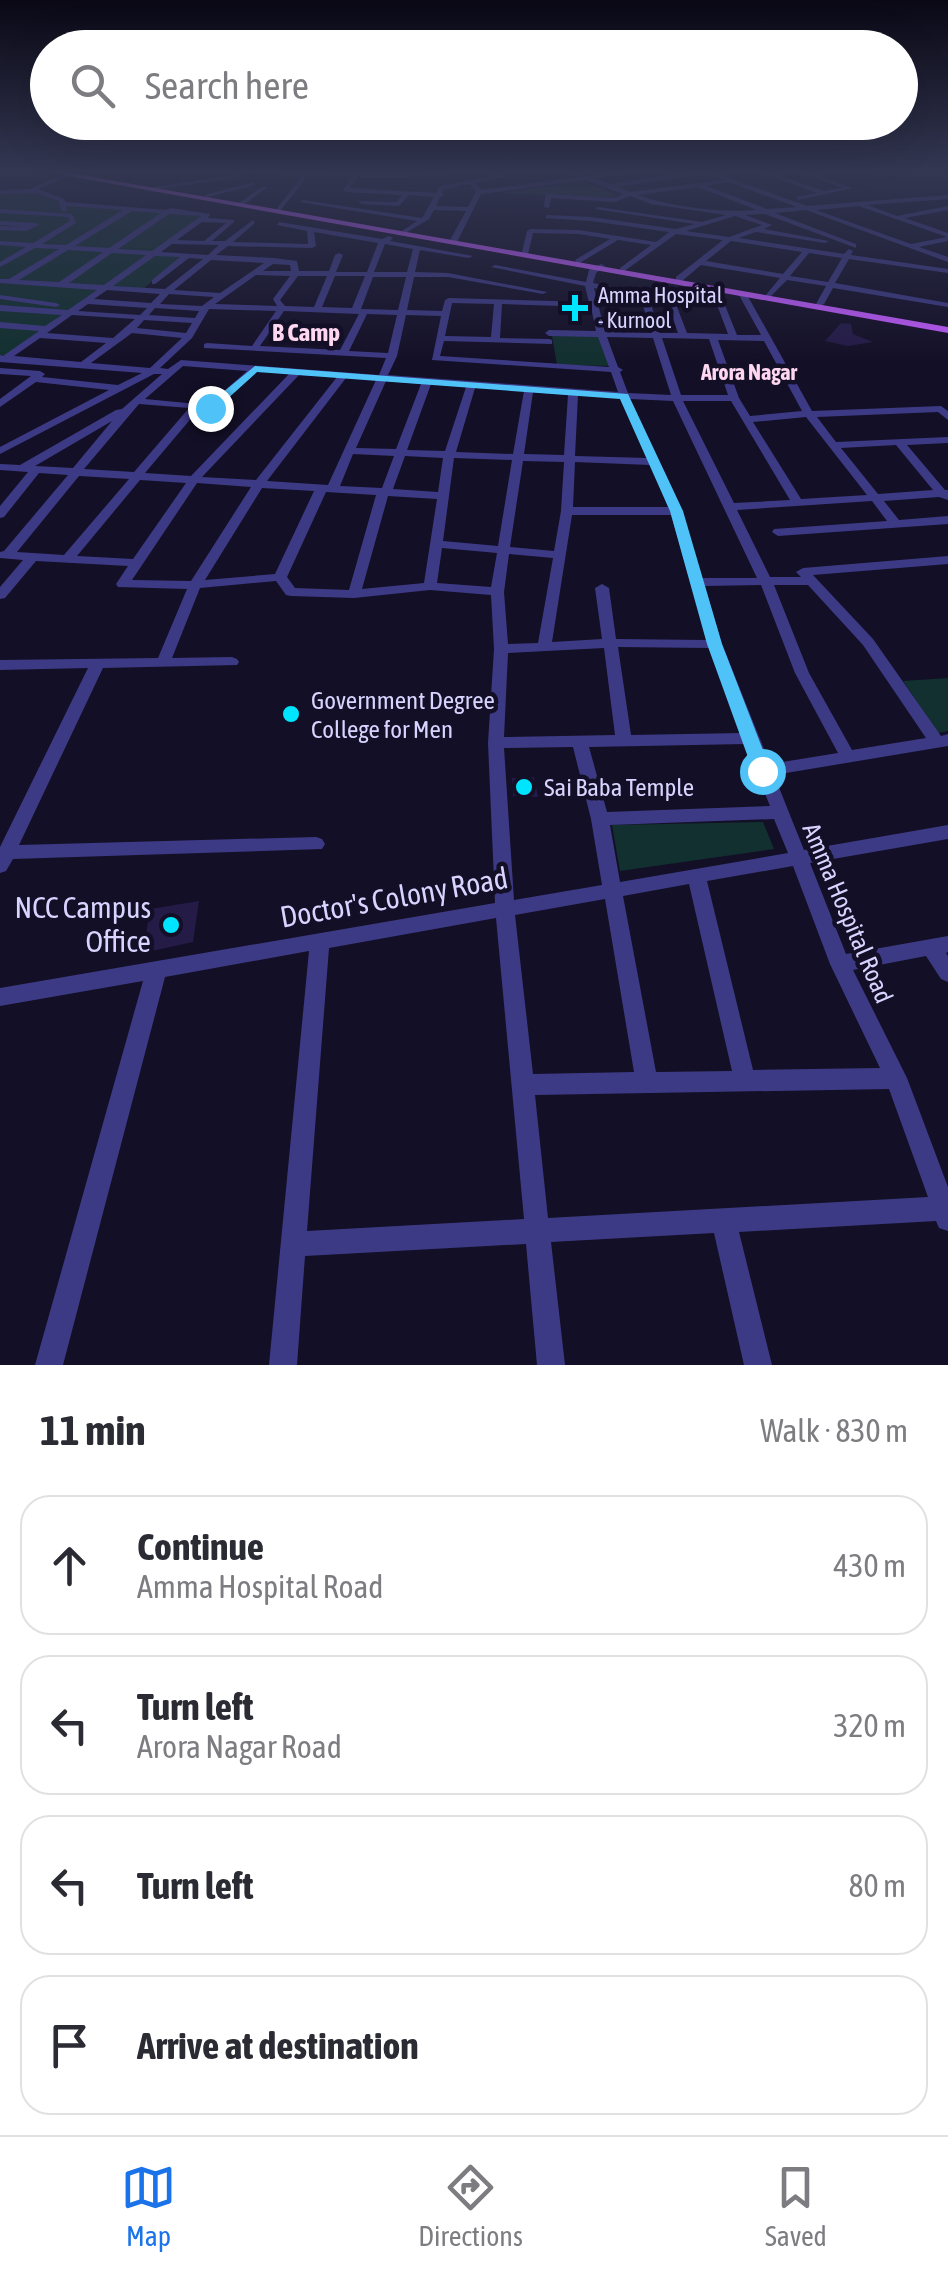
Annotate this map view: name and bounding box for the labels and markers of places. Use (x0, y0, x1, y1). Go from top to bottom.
place label: Amma Hospital - Kurnool (598, 282, 723, 333)
marker: Amma Hospital - Kurnool (562, 295, 588, 321)
place label: Government Degree College for Men (311, 686, 495, 743)
marker: Government Degree College for Men (280, 703, 302, 725)
place label: Sai Baba Temple (544, 773, 694, 801)
marker: Sai Baba Temple (513, 776, 535, 798)
place label: NCC Campus Office (14, 890, 151, 958)
marker: NCC Campus Office (160, 914, 182, 936)

